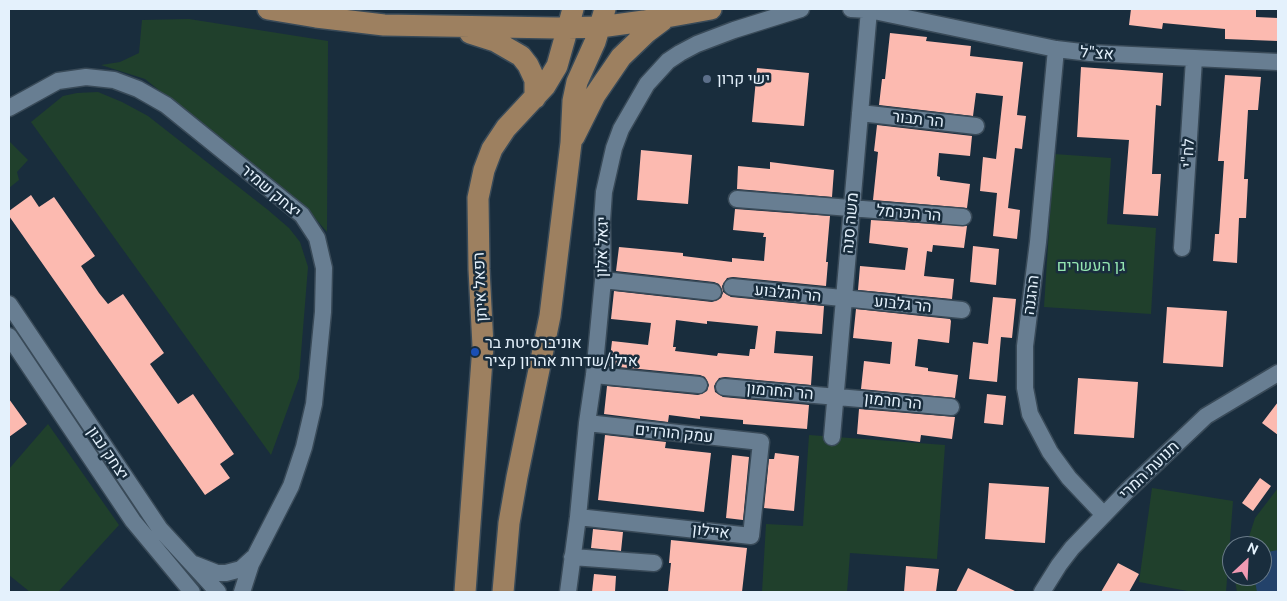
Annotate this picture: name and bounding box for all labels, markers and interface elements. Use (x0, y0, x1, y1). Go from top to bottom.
street label: אצ"ל (1080, 42, 1114, 64)
place label: ישי קרון (717, 69, 770, 89)
marker: ישי קרון (701, 73, 713, 85)
street label: הר תבור (891, 107, 945, 131)
street label: לח"י (1178, 138, 1198, 168)
street label: יצחק שמיר (237, 160, 305, 222)
street label: משה סנה (838, 192, 862, 254)
street label: הר הכרמל (876, 201, 942, 225)
street label: יגאל אלון (592, 216, 612, 278)
street label: רפאל איתן (469, 252, 491, 322)
park label: גן העשרים (1057, 256, 1125, 276)
street label: ההגנה (1019, 274, 1043, 316)
street label: הר הגלבוע (754, 280, 822, 306)
street label: הר גלבוע (873, 291, 933, 317)
place label: אוניברסיטת בר אילן/שדרות אהרון קציר (485, 333, 638, 371)
marker: אוניברסיטת בר אילן/שדרות אהרון קציר (469, 346, 481, 358)
street label: הר החרמון (746, 379, 814, 403)
street label: הר חרמון (863, 388, 923, 414)
street label: עמק הורדים (634, 419, 714, 447)
street label: יצחק נבון (83, 423, 133, 483)
street label: תנועת המרי (1115, 437, 1183, 503)
street label: איילון (691, 519, 731, 543)
north arrow (1222, 536, 1272, 586)
text: N (1245, 539, 1261, 558)

